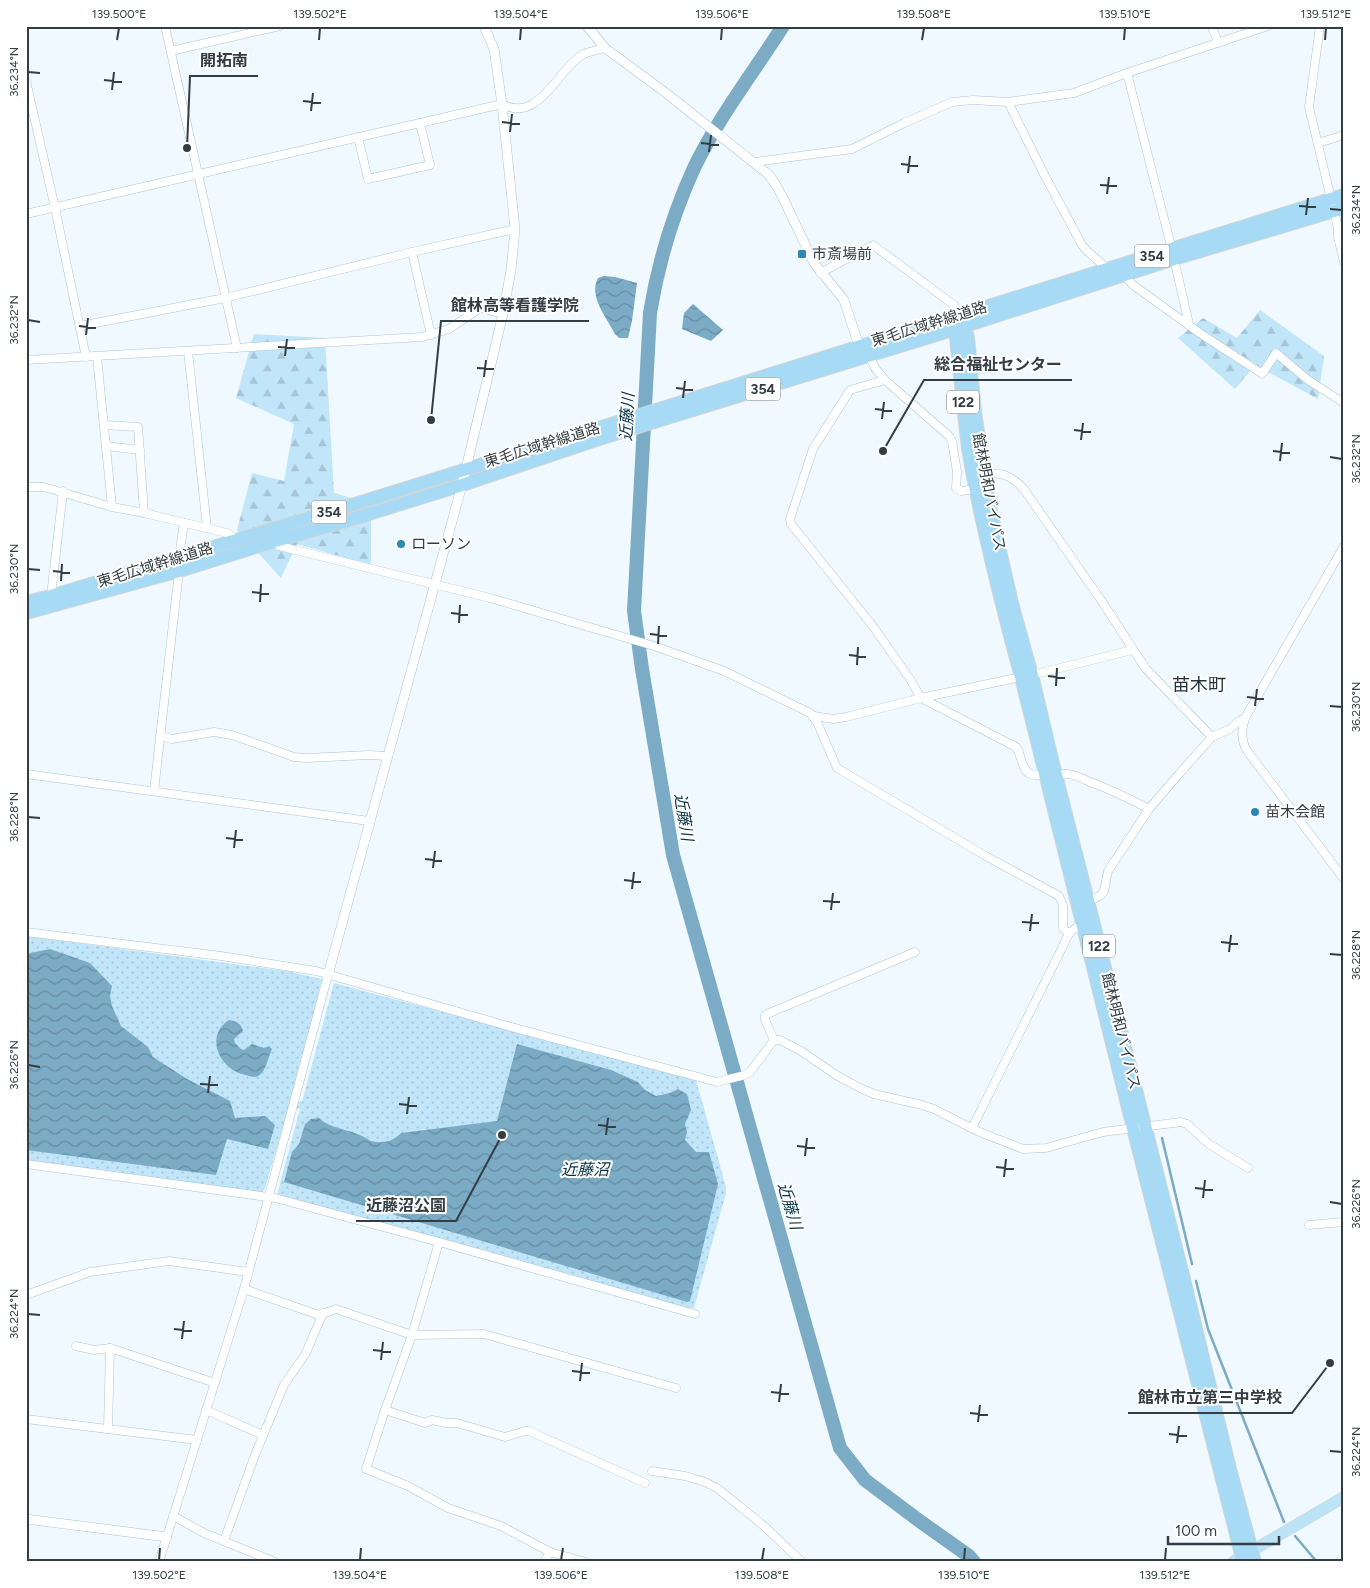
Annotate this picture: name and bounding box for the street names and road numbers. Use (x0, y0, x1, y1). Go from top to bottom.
road number: 354 (1134, 245, 1170, 268)
street label: 東毛広域幹線道路 (869, 298, 989, 350)
road number: 354 (746, 378, 780, 400)
road number: 122 (947, 391, 979, 414)
street label: 東毛広域幹線道路 (482, 419, 602, 471)
street label: 館林明和バイパス (969, 432, 1009, 552)
road number: 354 (312, 501, 346, 524)
street label: 東毛広域幹線道路 (95, 539, 215, 591)
road number: 122 (1083, 934, 1115, 958)
street label: 館林明和バイパス (1098, 971, 1144, 1091)

